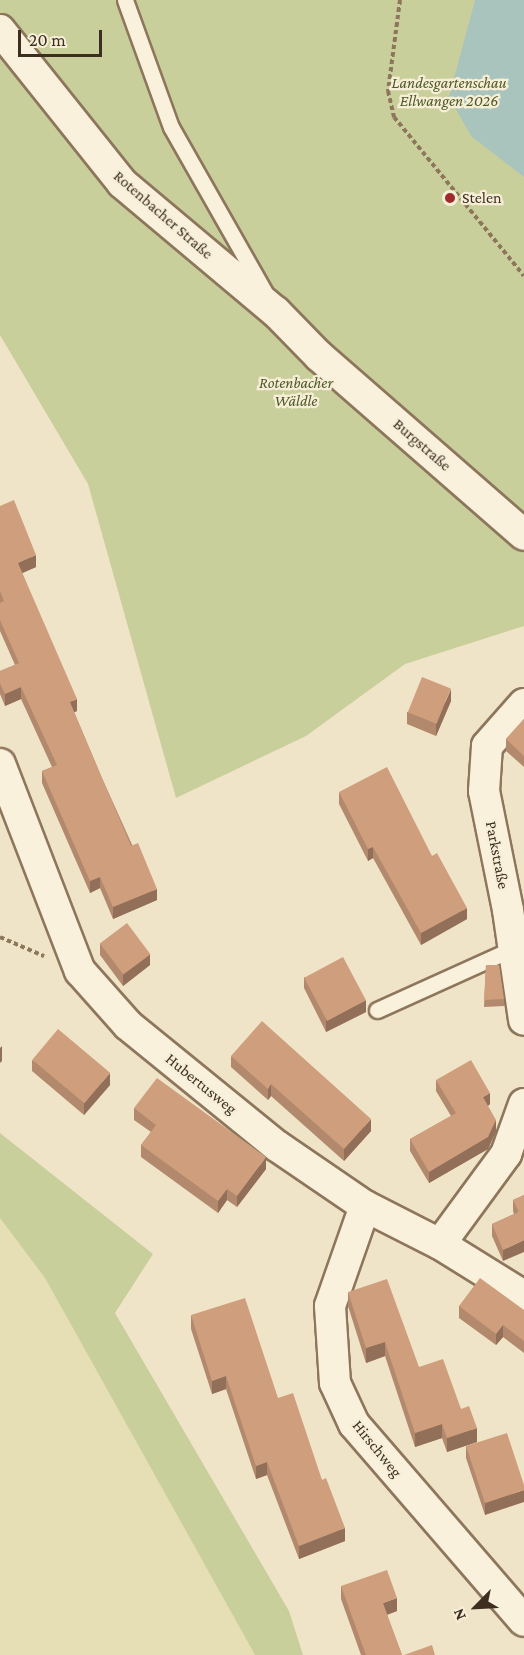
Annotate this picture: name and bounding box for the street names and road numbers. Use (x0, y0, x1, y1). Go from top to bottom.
street label: Rotenbacher Straße (109, 167, 217, 263)
street label: Burgstraße (389, 415, 455, 475)
street label: Parkstraße (481, 819, 513, 891)
street label: Hubertusweg (161, 1049, 241, 1119)
street label: Hirschweg (348, 1417, 406, 1481)

